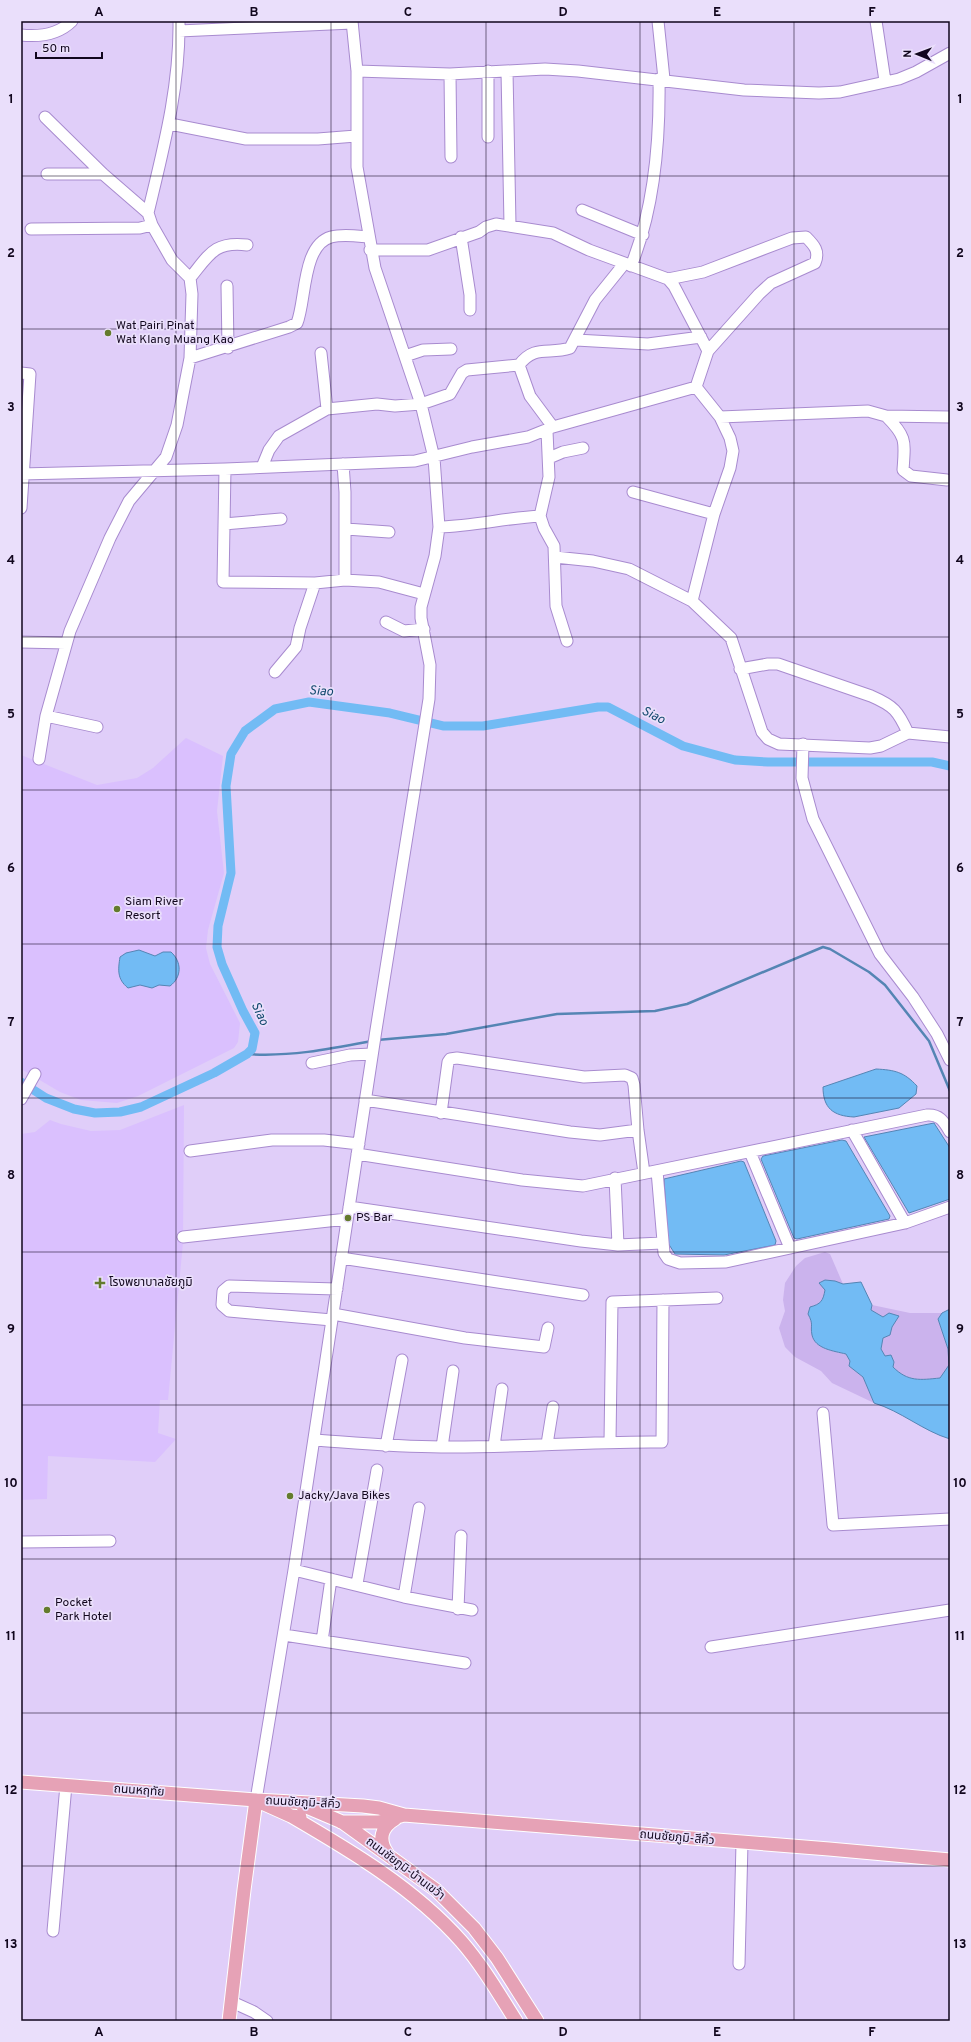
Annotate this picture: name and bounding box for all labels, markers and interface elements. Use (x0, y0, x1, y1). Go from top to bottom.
text: A (94, 5, 104, 21)
text: B (250, 5, 259, 21)
text: C (404, 5, 412, 21)
text: D (558, 5, 568, 21)
text: E (713, 5, 721, 21)
text: F (868, 5, 876, 21)
scale bar (36, 34, 102, 60)
north arrow (897, 34, 937, 74)
text: 50 m (42, 41, 70, 57)
text: N (901, 50, 915, 58)
text: 1 (8, 92, 14, 108)
text: 1 (957, 92, 963, 108)
text: 2 (7, 246, 15, 262)
text: 2 (956, 246, 964, 262)
place label: Wat Pairi Pinat Wat Klang Muang Kao (116, 318, 234, 348)
marker: Wat Pairi Pinat Wat Klang Muang Kao (103, 328, 113, 338)
text: 3 (7, 400, 15, 416)
text: 3 (956, 400, 964, 416)
text: 4 (7, 553, 15, 569)
text: 4 (956, 553, 964, 569)
water label: Siao (308, 683, 334, 701)
water label: Siao (639, 703, 668, 729)
text: 5 (7, 707, 15, 723)
text: 5 (956, 707, 964, 723)
text: 6 (7, 861, 15, 877)
text: 6 (956, 861, 964, 877)
place label: Siam River Resort (125, 894, 183, 924)
marker: Siam River Resort (112, 904, 122, 914)
water label: Siao (247, 1000, 271, 1028)
text: 7 (8, 1015, 15, 1031)
text: 7 (957, 1015, 964, 1031)
text: 8 (7, 1168, 15, 1184)
text: 8 (956, 1168, 964, 1184)
place label: PS Bar (356, 1210, 393, 1226)
marker: PS Bar (343, 1213, 353, 1223)
place label: โรงพยาบาลชัยภูมิ (109, 1275, 193, 1291)
marker: โรงพยาบาลชัยภูมิ (94, 1277, 106, 1289)
text: 9 (7, 1322, 15, 1338)
text: 9 (956, 1322, 964, 1338)
text: 10 (4, 1476, 18, 1492)
text: 10 (953, 1476, 967, 1492)
place label: Jacky/Java Bikes (298, 1488, 390, 1504)
marker: Jacky/Java Bikes (285, 1491, 295, 1501)
place label: Pocket Park Hotel (55, 1595, 112, 1625)
marker: Pocket Park Hotel (42, 1605, 52, 1615)
text: 11 (6, 1629, 16, 1645)
text: 11 (955, 1629, 965, 1645)
street label: ถนนหฤทัย (113, 1781, 165, 1801)
text: 12 (4, 1783, 18, 1799)
text: 12 (953, 1783, 967, 1799)
street label: ถนนชัยภูมิ-สีคิ้ว (265, 1792, 341, 1813)
street label: ถนนชัยภูมิ-สีคิ้ว (639, 1825, 715, 1849)
street label: ถนนชัยภูมิ-บ้านเขว้า (362, 1834, 448, 1904)
text: 13 (5, 1937, 18, 1953)
text: 13 (954, 1937, 967, 1953)
text: A (94, 2025, 104, 2041)
text: B (250, 2025, 259, 2041)
text: C (404, 2025, 412, 2041)
text: D (558, 2025, 568, 2041)
text: E (713, 2025, 721, 2041)
text: F (868, 2025, 876, 2041)

